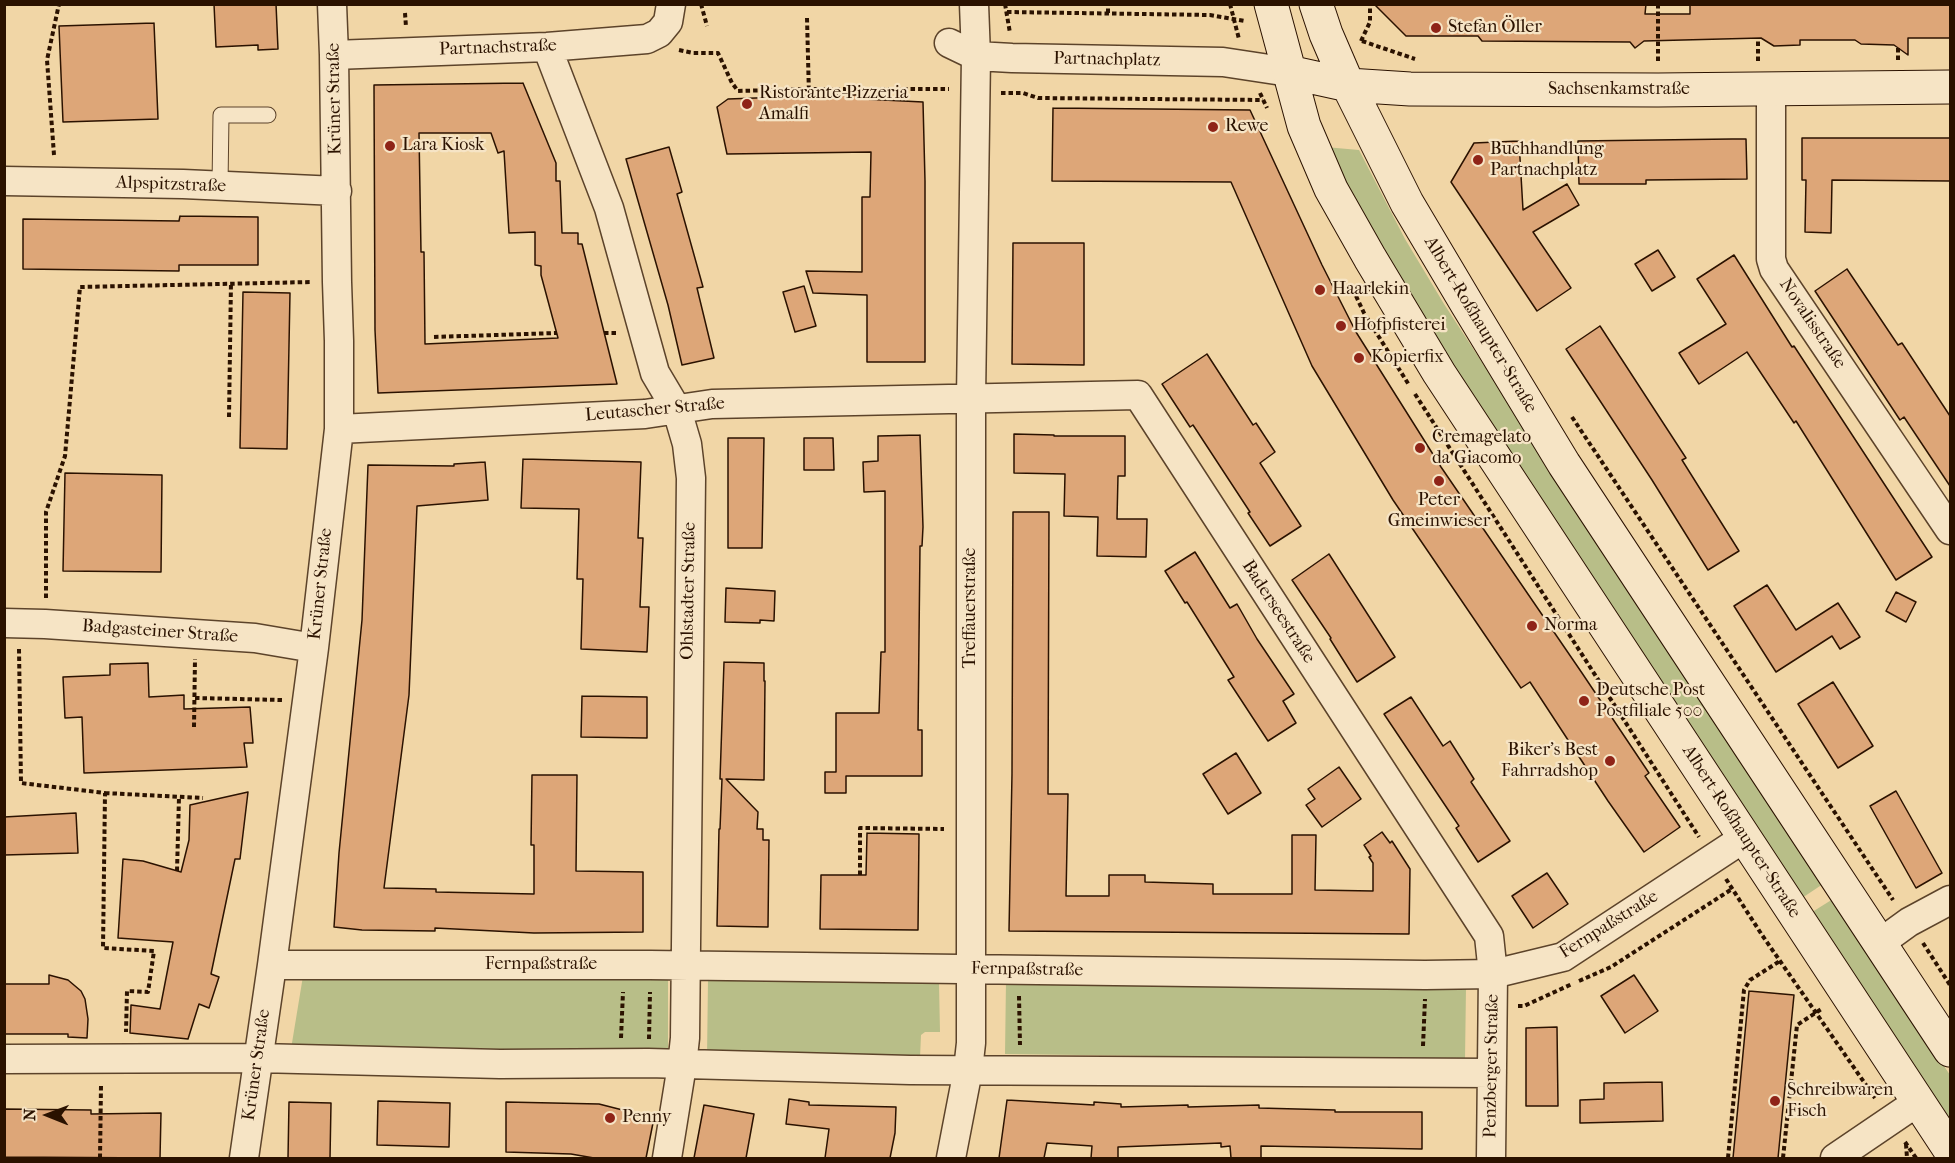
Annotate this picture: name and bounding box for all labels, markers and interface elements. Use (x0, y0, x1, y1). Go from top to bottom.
place label: Stefan Öller (1448, 17, 1542, 39)
marker: Stefan Öller (1429, 21, 1443, 35)
street label: Partnachstraße (439, 35, 557, 61)
street label: Krüner Straße (323, 43, 347, 155)
street label: Partnachplatz (1053, 48, 1161, 72)
street label: Sachsenkamstraße (1548, 79, 1690, 101)
place label: Ristorante-Pizzeria Amalfi (759, 83, 908, 125)
marker: Ristorante-Pizzeria Amalfi (740, 97, 754, 111)
place label: Rewe (1225, 116, 1269, 138)
marker: Rewe (1206, 120, 1220, 134)
place label: Lara Kiosk (402, 135, 484, 157)
marker: Lara Kiosk (383, 139, 397, 153)
place label: Buchhandlung Partnachplatz (1490, 139, 1604, 182)
marker: Buchhandlung Partnachplatz (1471, 153, 1485, 167)
street label: Alpspitzstraße (116, 172, 226, 198)
street label: Albert-Roßhaupter-Straße (1419, 233, 1541, 417)
street label: Novalisstraße (1774, 275, 1850, 373)
place label: Haarlekin (1332, 279, 1409, 301)
marker: Haarlekin (1313, 283, 1327, 297)
place label: Hofpfisterei (1353, 315, 1445, 337)
marker: Hofpfisterei (1334, 319, 1348, 333)
place label: Kopierfix (1371, 347, 1444, 369)
marker: Kopierfix (1352, 351, 1366, 365)
street label: Leutascher Straße (584, 393, 726, 427)
place label: Cremagelato da Giacomo (1432, 427, 1531, 470)
marker: Cremagelato da Giacomo (1413, 441, 1427, 455)
marker: Peter Gmeinwieser (1432, 474, 1446, 488)
place label: Peter Gmeinwieser (1388, 490, 1490, 532)
street label: Ohlstadter Straße (677, 522, 701, 660)
street label: Krüner Straße (304, 527, 338, 641)
street label: Treffauerstraße (960, 548, 982, 668)
street label: Baderseestraße (1237, 556, 1319, 668)
place label: Norma (1544, 615, 1597, 637)
street label: Badgasteiner Straße (81, 616, 239, 648)
marker: Norma (1525, 619, 1539, 633)
place label: Deutsche Post Postfiliale 500 (1596, 680, 1705, 722)
marker: Deutsche Post Postfiliale 500 (1577, 694, 1591, 708)
place label: Biker's Best Fahrradshop (1501, 740, 1598, 783)
street label: Albert-Roßhaupter-Straße (1677, 742, 1805, 922)
marker: Biker's Best Fahrradshop (1603, 754, 1617, 768)
street label: Fernpaßstraße (1556, 886, 1662, 964)
street label: Fernpaßstraße (485, 954, 597, 976)
street label: Fernpaßstraße (971, 958, 1083, 982)
street label: Penzberger Straße (1480, 994, 1504, 1138)
street label: Krüner Straße (238, 1008, 276, 1122)
place label: Schreibwaren Fisch (1787, 1080, 1893, 1122)
north arrow (18, 1085, 78, 1145)
marker: Schreibwaren Fisch (1768, 1094, 1782, 1108)
place label: Penny (622, 1107, 671, 1129)
text: N (20, 1108, 39, 1121)
marker: Penny (603, 1111, 617, 1125)

